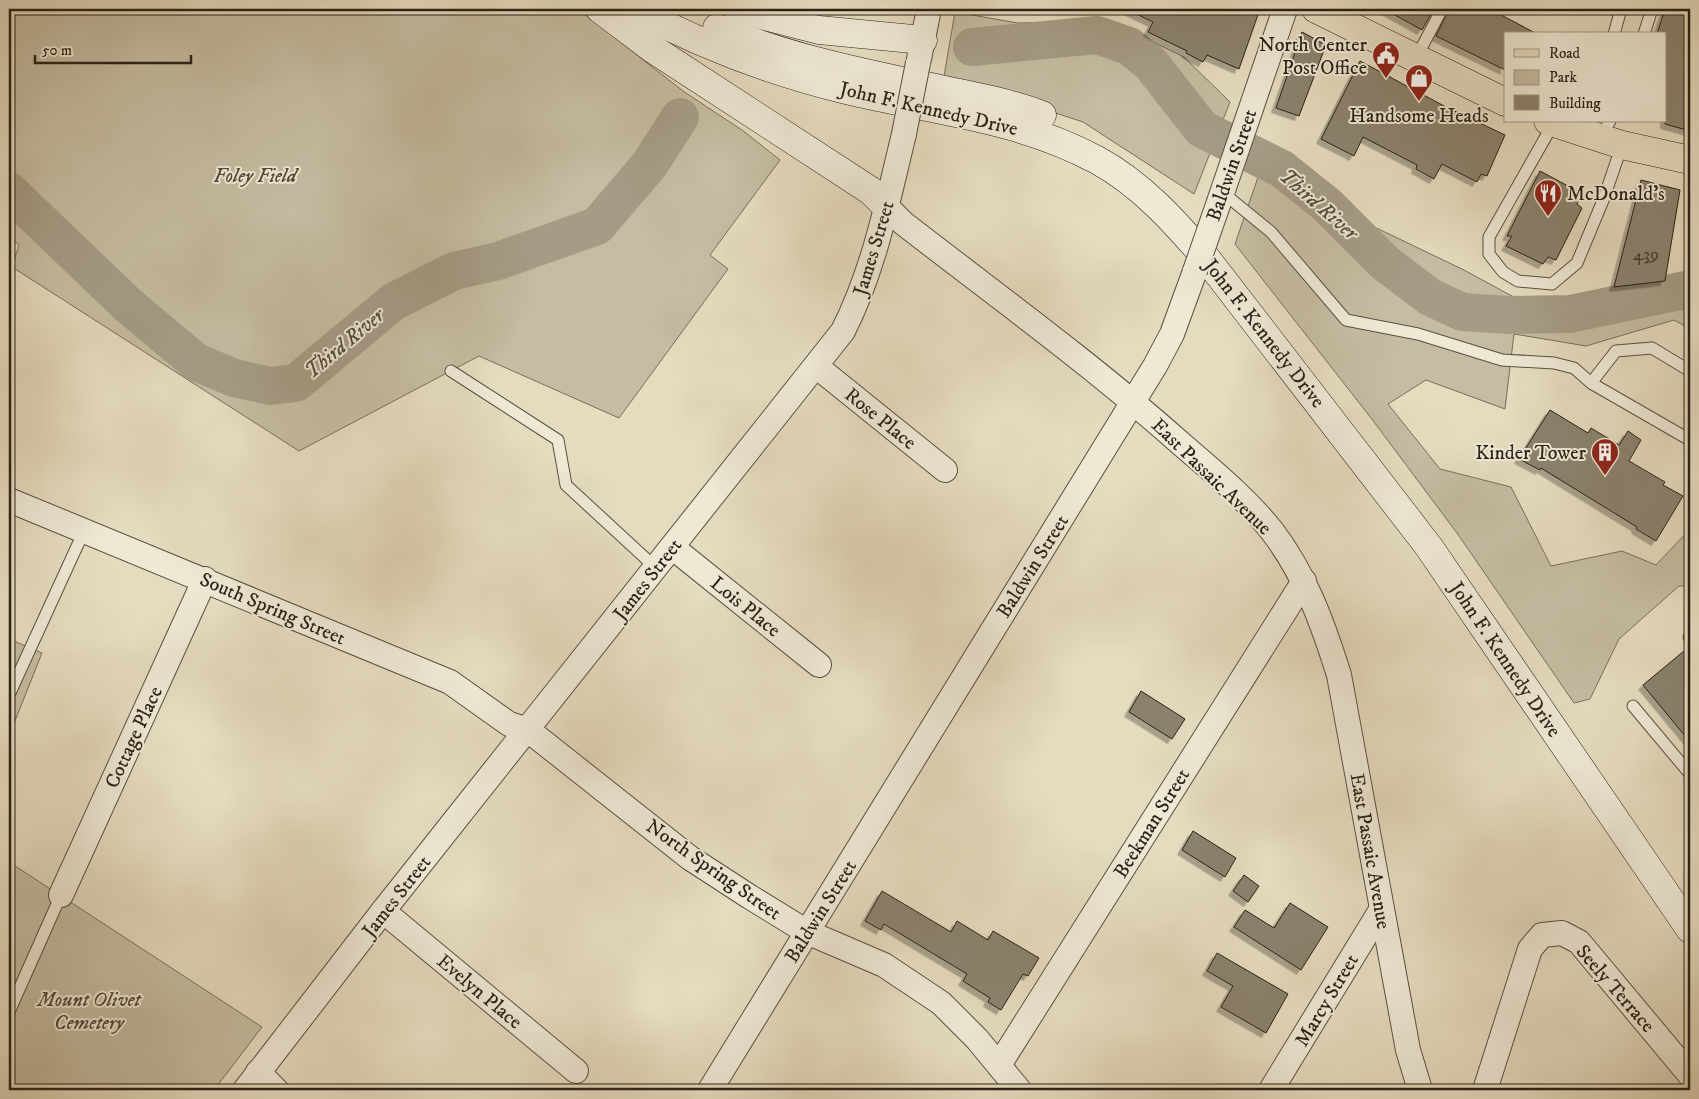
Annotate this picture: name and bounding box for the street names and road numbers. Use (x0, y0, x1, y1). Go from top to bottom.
street label: John F. Kennedy Drive (835, 76, 1020, 142)
street label: Baldwin Street (1202, 106, 1263, 225)
street label: James Street (848, 198, 901, 301)
street label: John F. Kennedy Drive (1197, 253, 1330, 413)
street label: Rose Place (839, 383, 921, 456)
street label: East Passaic Avenue (1146, 413, 1276, 541)
street label: Baldwin Street (992, 511, 1075, 623)
street label: James Street (607, 534, 688, 628)
street label: South Spring Street (196, 567, 349, 651)
street label: Lois Place (705, 571, 785, 643)
street label: John F. Kennedy Drive (1442, 576, 1566, 742)
street label: Cottage Place (100, 683, 169, 793)
street label: Beekman Street (1109, 764, 1196, 883)
street label: East Passaic Avenue (1344, 771, 1396, 931)
street label: North Spring Street (641, 814, 785, 926)
street label: James Street (356, 851, 437, 945)
street label: Baldwin Street (780, 856, 863, 968)
street label: Seely Terrace (1570, 940, 1660, 1038)
street label: Evelyn Place (431, 949, 527, 1035)
street label: Marcy Street (1290, 950, 1365, 1052)

